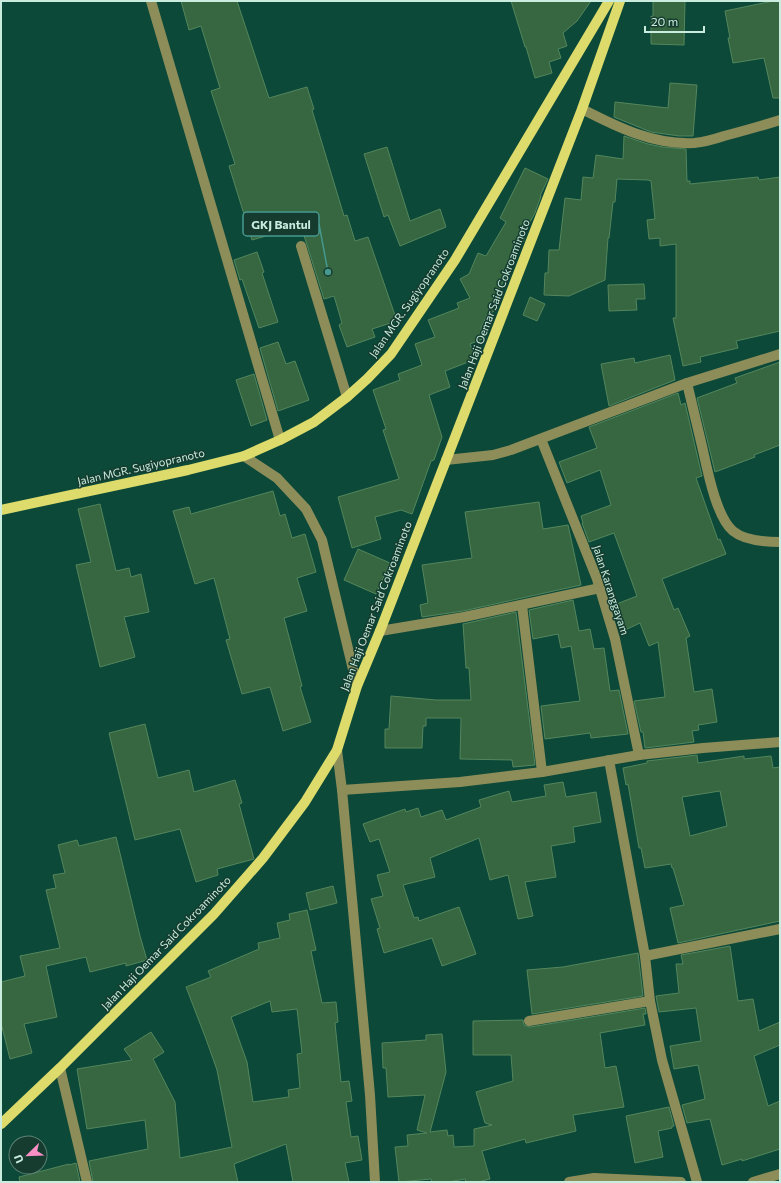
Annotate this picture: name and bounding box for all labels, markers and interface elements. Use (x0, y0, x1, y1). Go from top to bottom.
scale bar (645, 8, 704, 34)
text: 20 m (651, 14, 678, 28)
callout: GKJ Bantul (243, 212, 319, 236)
text: GKJ Bantul (251, 217, 311, 232)
street label: Jalan Haji Oemar Said Cokroaminoto (455, 217, 533, 391)
street label: Jalan MGR. Sugiyopranoto (366, 245, 452, 360)
street label: Jalan MGR. Sugiyopranoto (76, 445, 206, 488)
street label: Jalan Haji Oemar Said Cokroaminoto (337, 519, 415, 693)
street label: Jalan Karanggayam (590, 543, 632, 637)
street label: Jalan Haji Oemar Said Cokroaminoto (98, 873, 234, 1013)
north arrow (8, 1135, 48, 1175)
text: U (11, 1153, 26, 1165)

